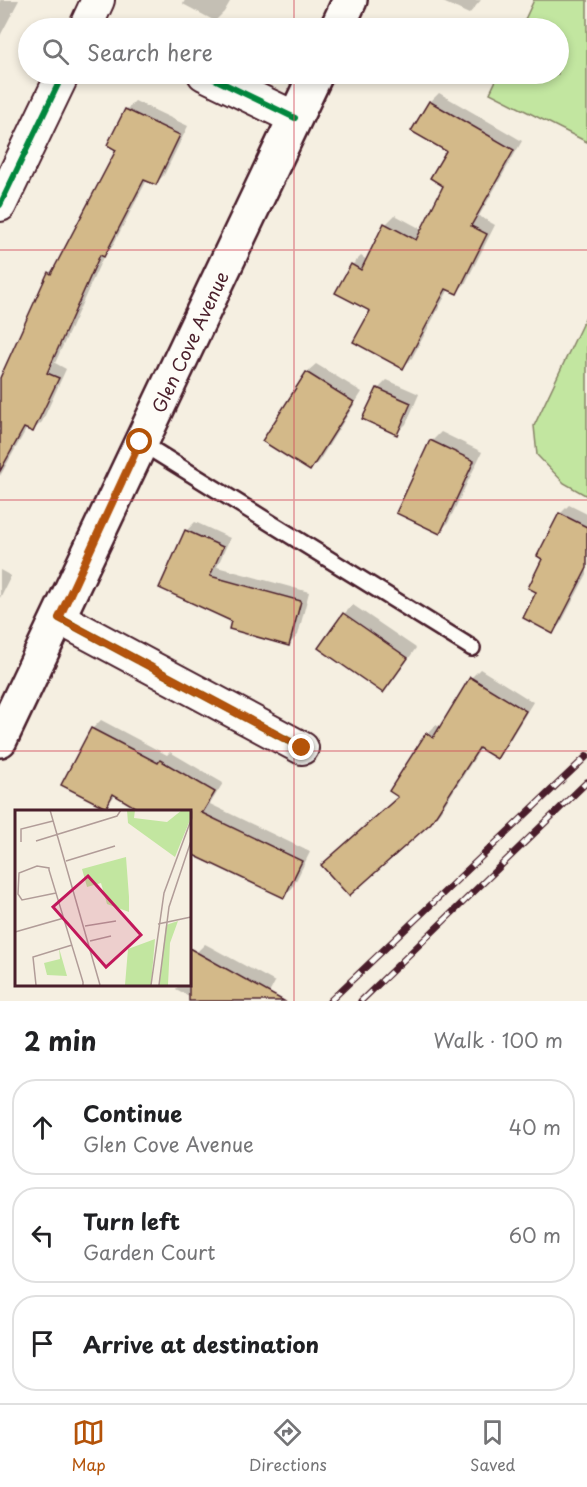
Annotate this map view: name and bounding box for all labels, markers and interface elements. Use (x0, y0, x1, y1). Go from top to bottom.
search box (18, 18, 569, 84)
icon: search (39, 35, 72, 68)
text: Search here (87, 35, 213, 68)
street label: Glen Cove Avenue (144, 266, 234, 417)
route start (126, 428, 152, 454)
route end (288, 734, 314, 760)
inset map (15, 810, 190, 986)
text: 2 min (24, 1021, 97, 1060)
text: Walk · 100 m (433, 1025, 563, 1055)
text: Continue (83, 1096, 182, 1129)
icon: ahead (26, 1111, 59, 1144)
text: 40 m (509, 1112, 561, 1142)
text: Glen Cove Avenue (83, 1129, 254, 1159)
text: Turn left (83, 1204, 180, 1237)
icon: left (26, 1219, 59, 1252)
text: 60 m (509, 1220, 561, 1250)
text: Garden Court (83, 1237, 216, 1267)
icon: arrive (26, 1327, 59, 1360)
text: Arrive at destination (83, 1327, 319, 1360)
tab: Map (72, 1416, 106, 1476)
tab: Directions (249, 1416, 327, 1476)
tab: Saved (470, 1416, 515, 1476)

